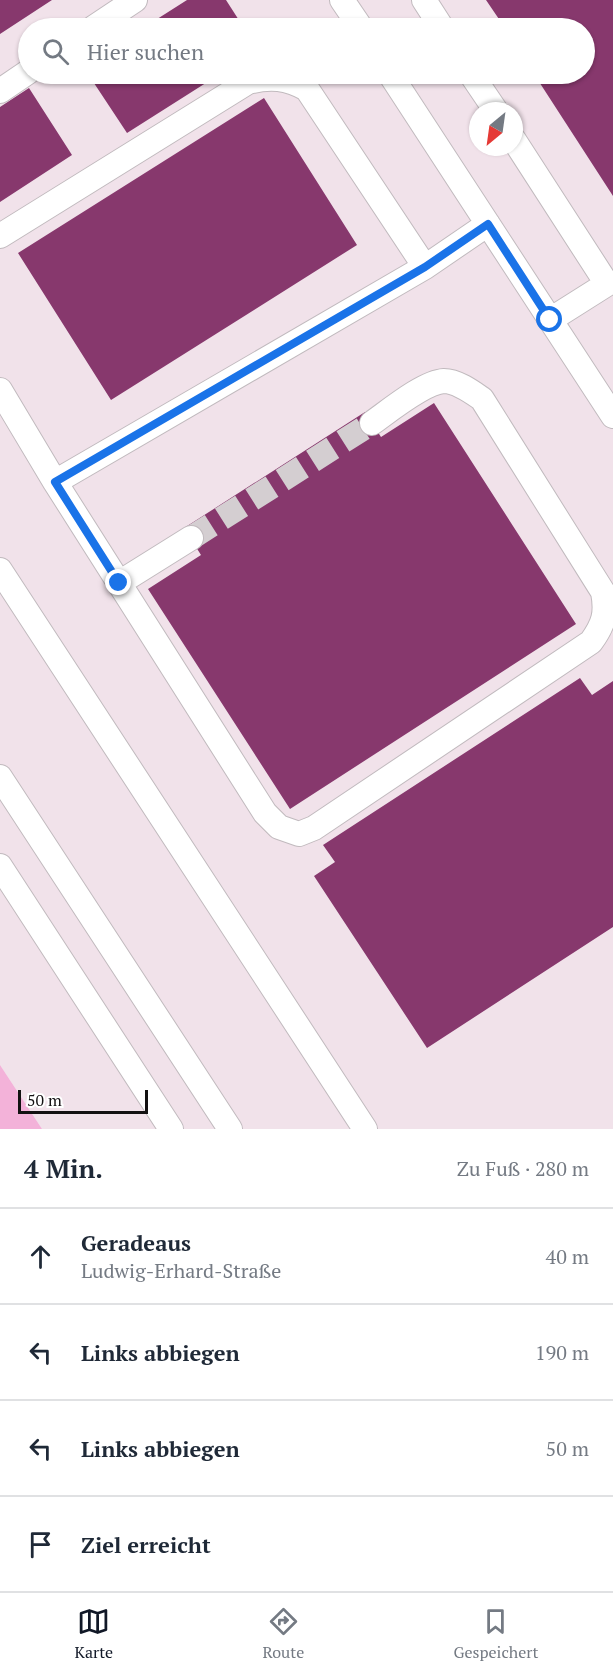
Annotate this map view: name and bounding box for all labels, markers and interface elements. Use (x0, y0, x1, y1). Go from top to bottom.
search box (18, 18, 595, 84)
icon: search (39, 35, 72, 68)
text: Hier suchen (87, 37, 204, 66)
north arrow (469, 102, 523, 156)
route start (536, 306, 562, 332)
route end (105, 569, 131, 595)
scale bar (18, 1087, 148, 1114)
text: 50 m (27, 1089, 62, 1111)
text: 4 Min. (24, 1151, 103, 1185)
text: Zu Fuß · 280 m (457, 1155, 589, 1182)
text: Geradeaus (81, 1228, 191, 1257)
icon: ahead (24, 1240, 57, 1273)
text: 40 m (546, 1243, 589, 1270)
text: Ludwig-Erhard-Straße (81, 1257, 281, 1284)
icon: left (24, 1336, 57, 1369)
text: Links abbiegen (81, 1338, 240, 1367)
text: 190 m (535, 1339, 589, 1366)
icon: left (24, 1432, 57, 1465)
text: Links abbiegen (81, 1434, 240, 1463)
text: 50 m (546, 1435, 589, 1462)
icon: arrive (24, 1528, 57, 1561)
text: Ziel erreicht (81, 1530, 211, 1559)
tab: Karte (75, 1605, 113, 1663)
tab: Route (262, 1605, 304, 1663)
tab: Gespeichert (454, 1605, 538, 1663)

